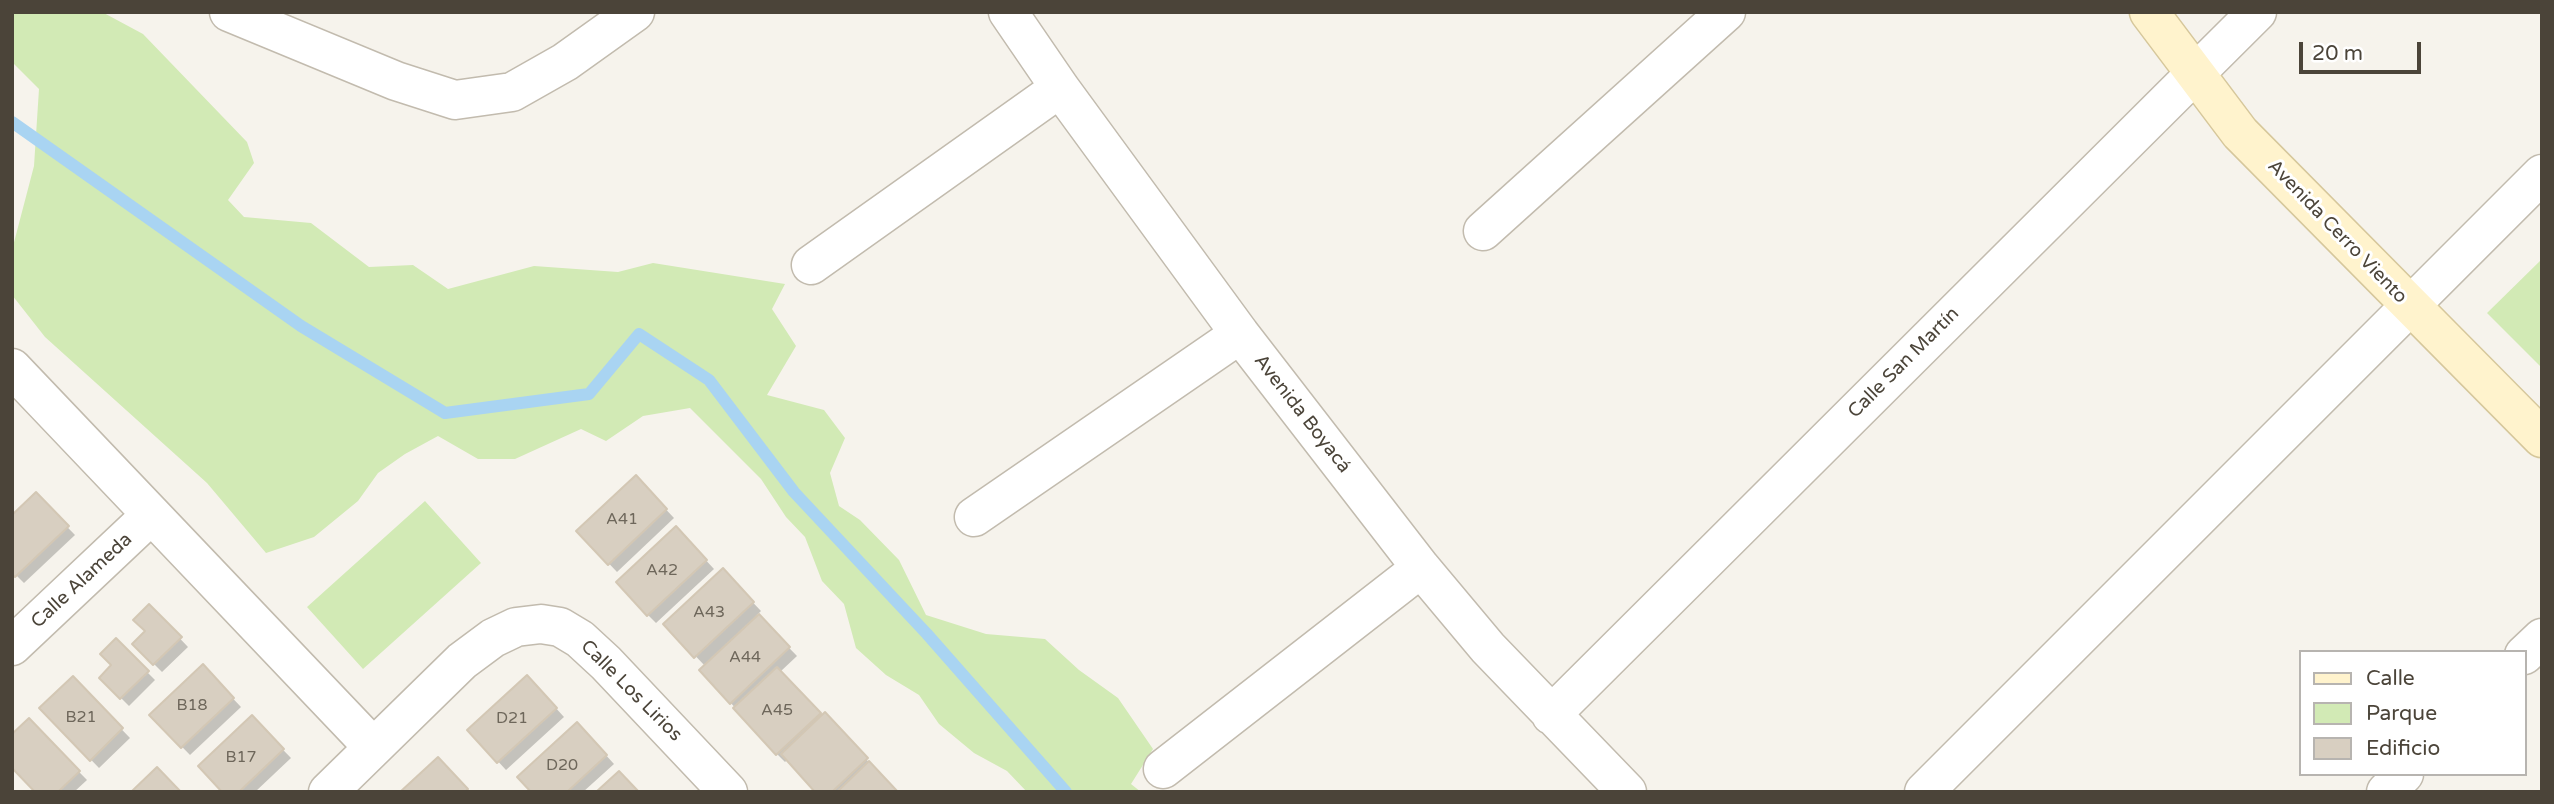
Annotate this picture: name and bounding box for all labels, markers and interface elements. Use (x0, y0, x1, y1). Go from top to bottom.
scale bar (2302, 28, 2424, 72)
text: 20 m (2312, 41, 2363, 66)
street label: Avenida Cerro Viento (2262, 155, 2412, 309)
street label: Calle San Martín (1844, 303, 1964, 423)
street label: Avenida Boyacá (1249, 350, 1355, 478)
house number: A41 (606, 510, 638, 530)
street label: Calle Alameda (27, 529, 137, 633)
house number: A42 (646, 561, 678, 581)
house number: A43 (693, 603, 725, 623)
street label: Calle Los Lirios (576, 636, 686, 746)
house number: A44 (729, 648, 761, 668)
legend (2298, 650, 2526, 776)
text: Calle (2366, 666, 2415, 691)
house number: B18 (176, 696, 208, 716)
house number: A45 (761, 701, 793, 721)
text: Parque (2366, 701, 2437, 726)
house number: B21 (65, 708, 97, 728)
house number: D21 (496, 709, 528, 729)
text: Edificio (2366, 736, 2440, 761)
house number: B17 (225, 748, 257, 768)
house number: D20 (546, 756, 578, 776)

